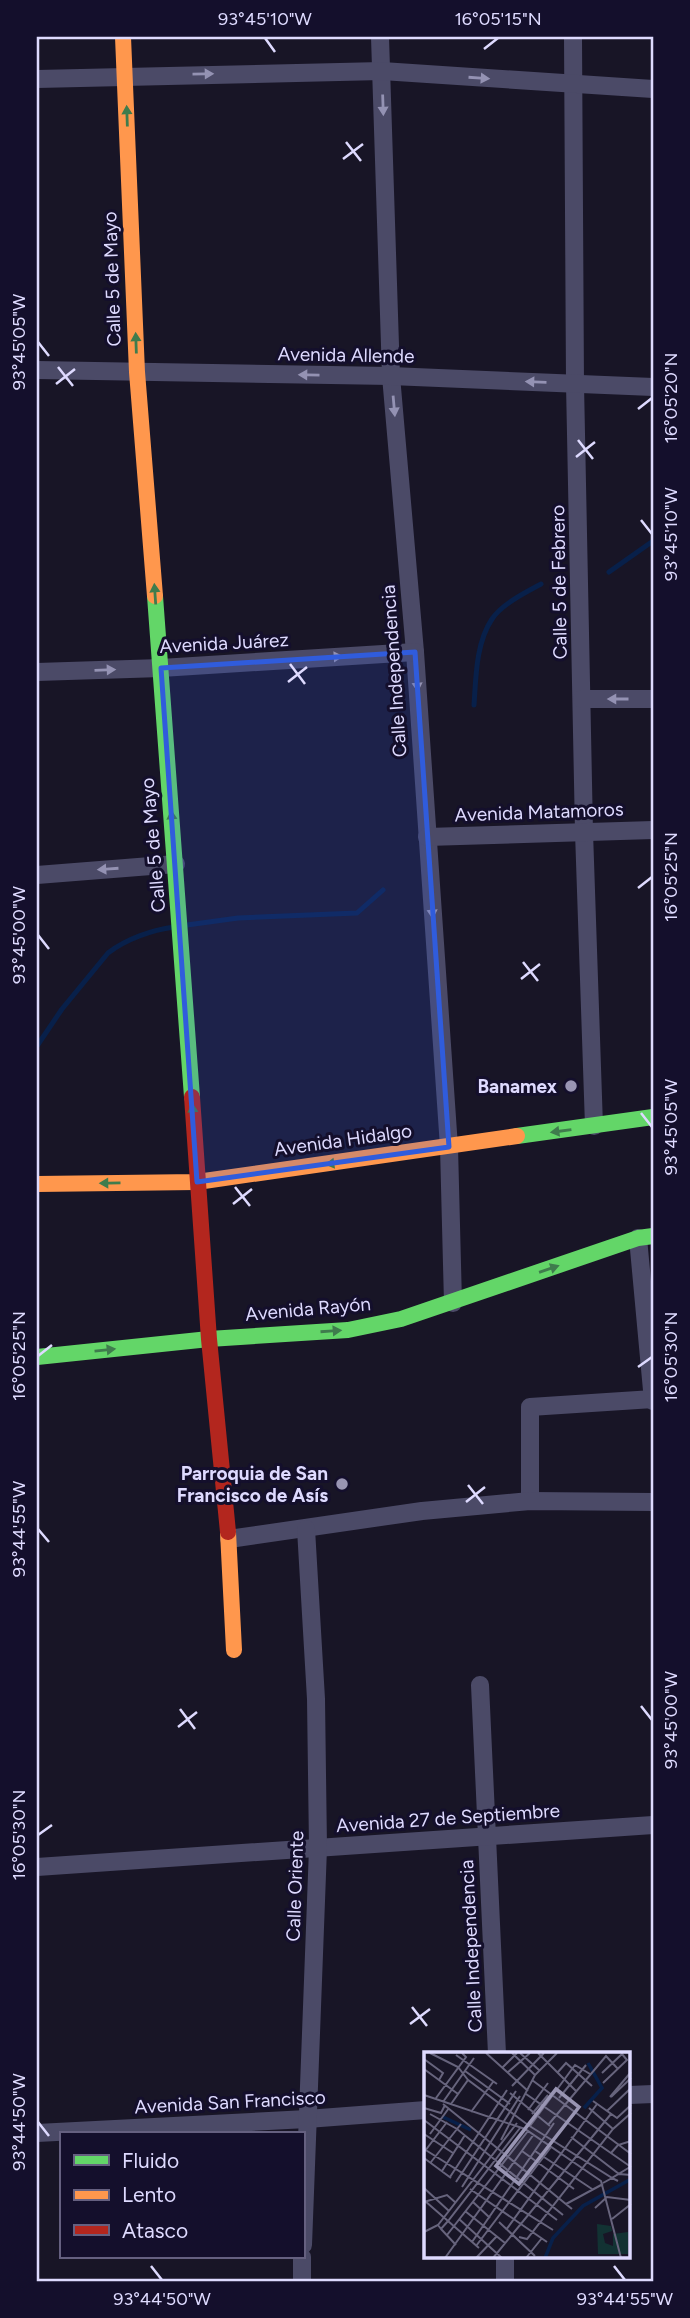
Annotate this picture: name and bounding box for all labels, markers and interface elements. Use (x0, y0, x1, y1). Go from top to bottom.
text: 93°45'10"W (218, 8, 313, 30)
text: 16°05'15"N (454, 8, 542, 30)
one-way arrow (192, 68, 214, 80)
one-way arrow (468, 73, 490, 84)
one-way arrow (378, 94, 389, 116)
one-way arrow (121, 105, 132, 127)
street label: Calle 5 de Mayo (98, 211, 126, 347)
text: 93°45'05"W (8, 293, 30, 390)
one-way arrow (131, 332, 142, 354)
street label: Avenida Allende (277, 342, 415, 368)
text: 16°05'20"N (660, 352, 682, 444)
one-way arrow (298, 369, 320, 380)
one-way arrow (525, 376, 547, 387)
one-way arrow (389, 395, 400, 417)
text: 93°45'10"W (660, 486, 682, 581)
street label: Calle 5 de Febrero (546, 505, 572, 659)
one-way arrow (149, 583, 160, 605)
street label: Calle Independencia (377, 584, 411, 758)
street label: Avenida Juárez (159, 628, 289, 658)
one-way arrow (321, 651, 343, 662)
one-way arrow (94, 664, 116, 675)
one-way arrow (411, 670, 422, 692)
one-way arrow (606, 693, 628, 705)
street label: Calle 5 de Mayo (136, 777, 170, 913)
street label: Avenida Matamoros (454, 798, 624, 826)
one-way arrow (167, 810, 178, 832)
text: 16°05'25"N (660, 832, 682, 922)
one-way arrow (97, 864, 119, 875)
text: 93°45'00"W (8, 885, 30, 984)
one-way arrow (427, 897, 438, 919)
place label: Banamex (477, 1075, 557, 1098)
marker: Banamex (563, 1078, 579, 1094)
text: 93°45'05"W (660, 1078, 682, 1175)
one-way arrow (187, 1103, 198, 1125)
street label: Avenida Hidalgo (273, 1119, 413, 1161)
one-way arrow (550, 1125, 572, 1136)
one-way arrow (325, 1157, 347, 1168)
one-way arrow (99, 1177, 121, 1189)
one-way arrow (539, 1263, 560, 1274)
street label: Avenida Rayón (244, 1292, 372, 1326)
text: 16°05'25"N (8, 1311, 30, 1401)
text: 16°05'30"N (660, 1312, 682, 1402)
one-way arrow (320, 1325, 342, 1336)
one-way arrow (94, 1344, 116, 1355)
place label: Parroquia de San Francisco de Asís (177, 1462, 328, 1507)
marker: Parroquia de San Francisco de Asís (334, 1476, 350, 1492)
text: 93°44'55"W (8, 1480, 30, 1577)
text: 93°45'00"W (660, 1670, 682, 1769)
text: 16°05'30"N (8, 1790, 30, 1880)
street label: Avenida 27 de Septiembre (335, 1799, 561, 1837)
street label: Calle Oriente (282, 1830, 308, 1942)
street label: Calle Independencia (455, 1859, 487, 2033)
inset map (424, 2052, 630, 2258)
text: 93°44'50"W (8, 2073, 30, 2171)
street label: Avenida San Francisco (134, 2086, 326, 2118)
legend (60, 2132, 304, 2258)
text: Fluido (122, 2148, 179, 2173)
text: Lento (122, 2182, 176, 2207)
text: Atasco (122, 2218, 188, 2243)
text: 93°44'50"W (113, 2288, 211, 2310)
text: 93°44'55"W (577, 2288, 674, 2310)

